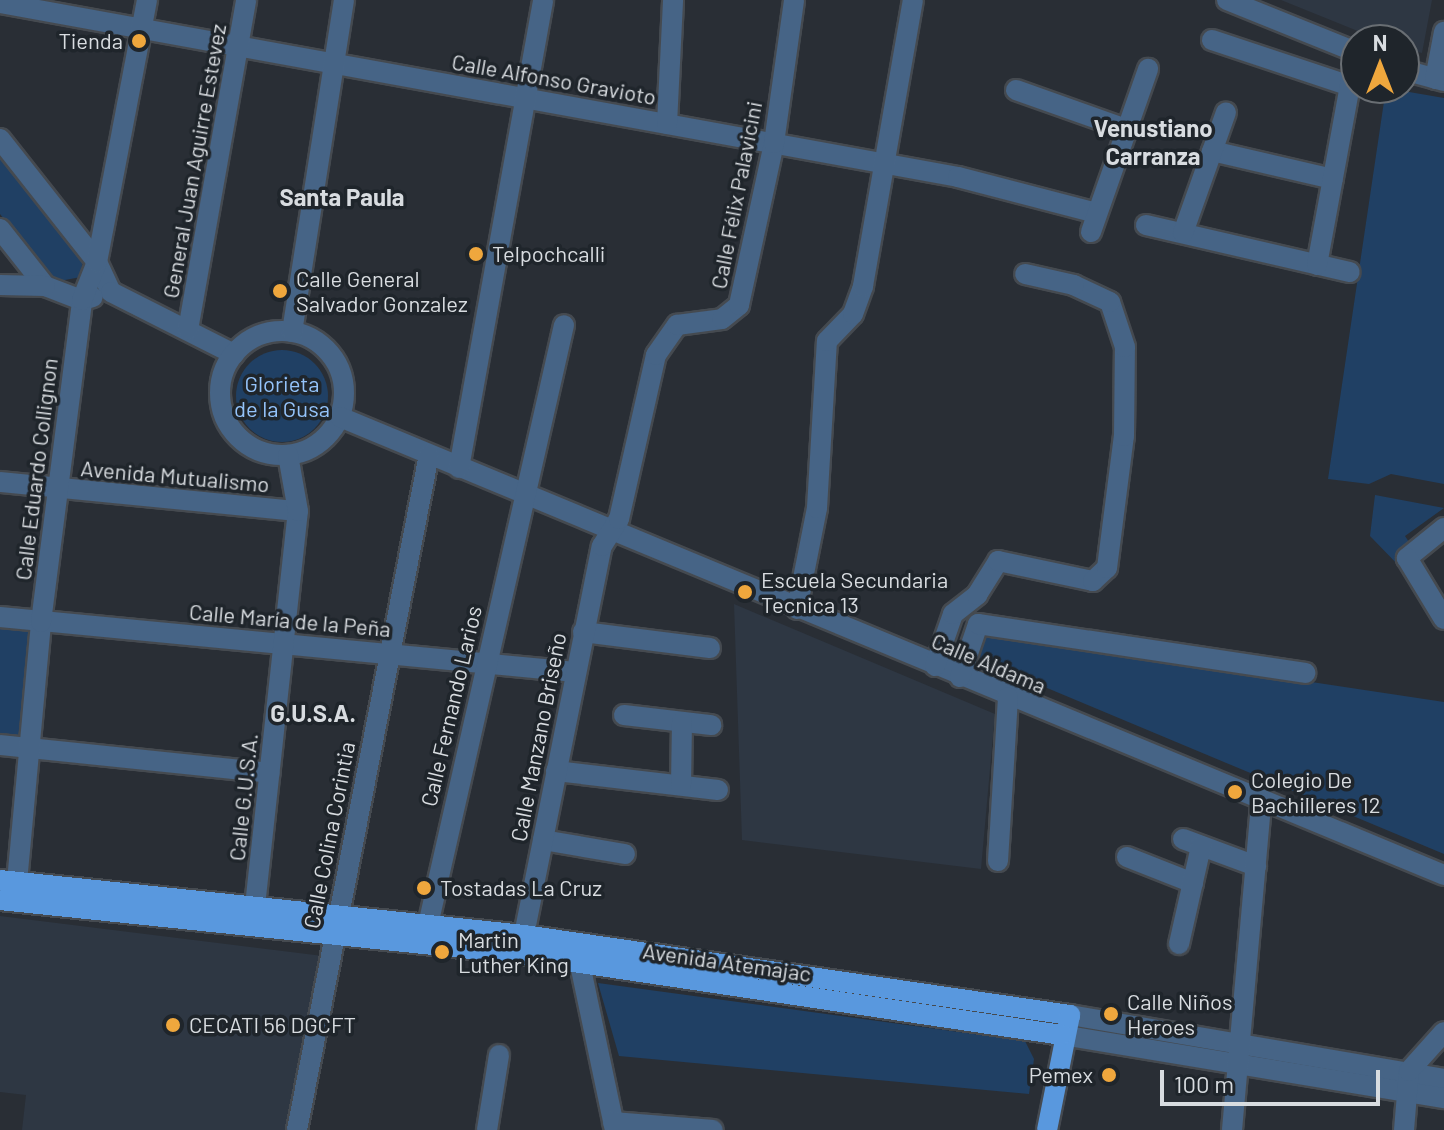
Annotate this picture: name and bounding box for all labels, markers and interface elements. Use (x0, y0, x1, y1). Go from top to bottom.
street label: General Juan Aguirre Estevez (157, 22, 231, 300)
north arrow (1340, 24, 1420, 104)
place label: Tienda (58, 28, 123, 54)
text: N (1373, 29, 1387, 55)
marker: Tienda (130, 32, 148, 50)
street label: Calle Alfonso Gravioto (450, 48, 658, 110)
street label: Calle Félix Palavicini (705, 99, 767, 291)
district label: Venustiano Carranza (1093, 114, 1213, 170)
district label: Santa Paula (280, 183, 404, 211)
place label: Telpochcalli (492, 241, 605, 267)
marker: Telpochcalli (467, 245, 485, 263)
place label: Calle General Salvador Gonzalez (296, 265, 468, 316)
marker: Calle General Salvador Gonzalez (271, 282, 289, 300)
street label: Calle Eduardo Collignon (9, 356, 63, 582)
park label: Glorieta de la Gusa (234, 370, 330, 422)
street label: Avenida Mutualismo (79, 455, 271, 497)
place label: Escuela Secundaria Tecnica 13 (761, 566, 948, 618)
marker: Escuela Secundaria Tecnica 13 (736, 583, 754, 601)
street label: Calle María de la Peña (188, 598, 392, 642)
street label: Calle Fernando Larios (415, 603, 487, 809)
street label: Calle Aldama (928, 627, 1050, 699)
street label: Calle Manzano Briseño (505, 630, 571, 844)
district label: G.U.S.A. (270, 699, 356, 727)
street label: Calle G.U.S.A. (223, 732, 263, 862)
street label: Calle Colina Corintia (298, 739, 360, 931)
place label: Colegio De Bachilleres 12 (1251, 766, 1381, 818)
marker: Colegio De Bachilleres 12 (1226, 783, 1244, 801)
place label: Tostadas La Cruz (440, 875, 602, 901)
marker: Tostadas La Cruz (415, 879, 433, 897)
place label: Martin Luther King (458, 926, 569, 978)
street label: Avenida Atemajac (641, 937, 813, 987)
marker: Martin Luther King (433, 943, 451, 961)
place label: Calle Niños Heroes (1127, 988, 1233, 1040)
marker: Calle Niños Heroes (1102, 1005, 1120, 1023)
place label: CECATI 56 DGCFT (189, 1012, 356, 1038)
marker: CECATI 56 DGCFT (164, 1016, 182, 1034)
scale bar (1164, 1054, 1384, 1104)
place label: Pemex (1029, 1062, 1093, 1088)
marker: Pemex (1100, 1066, 1118, 1084)
text: 100 m (1174, 1069, 1234, 1098)

